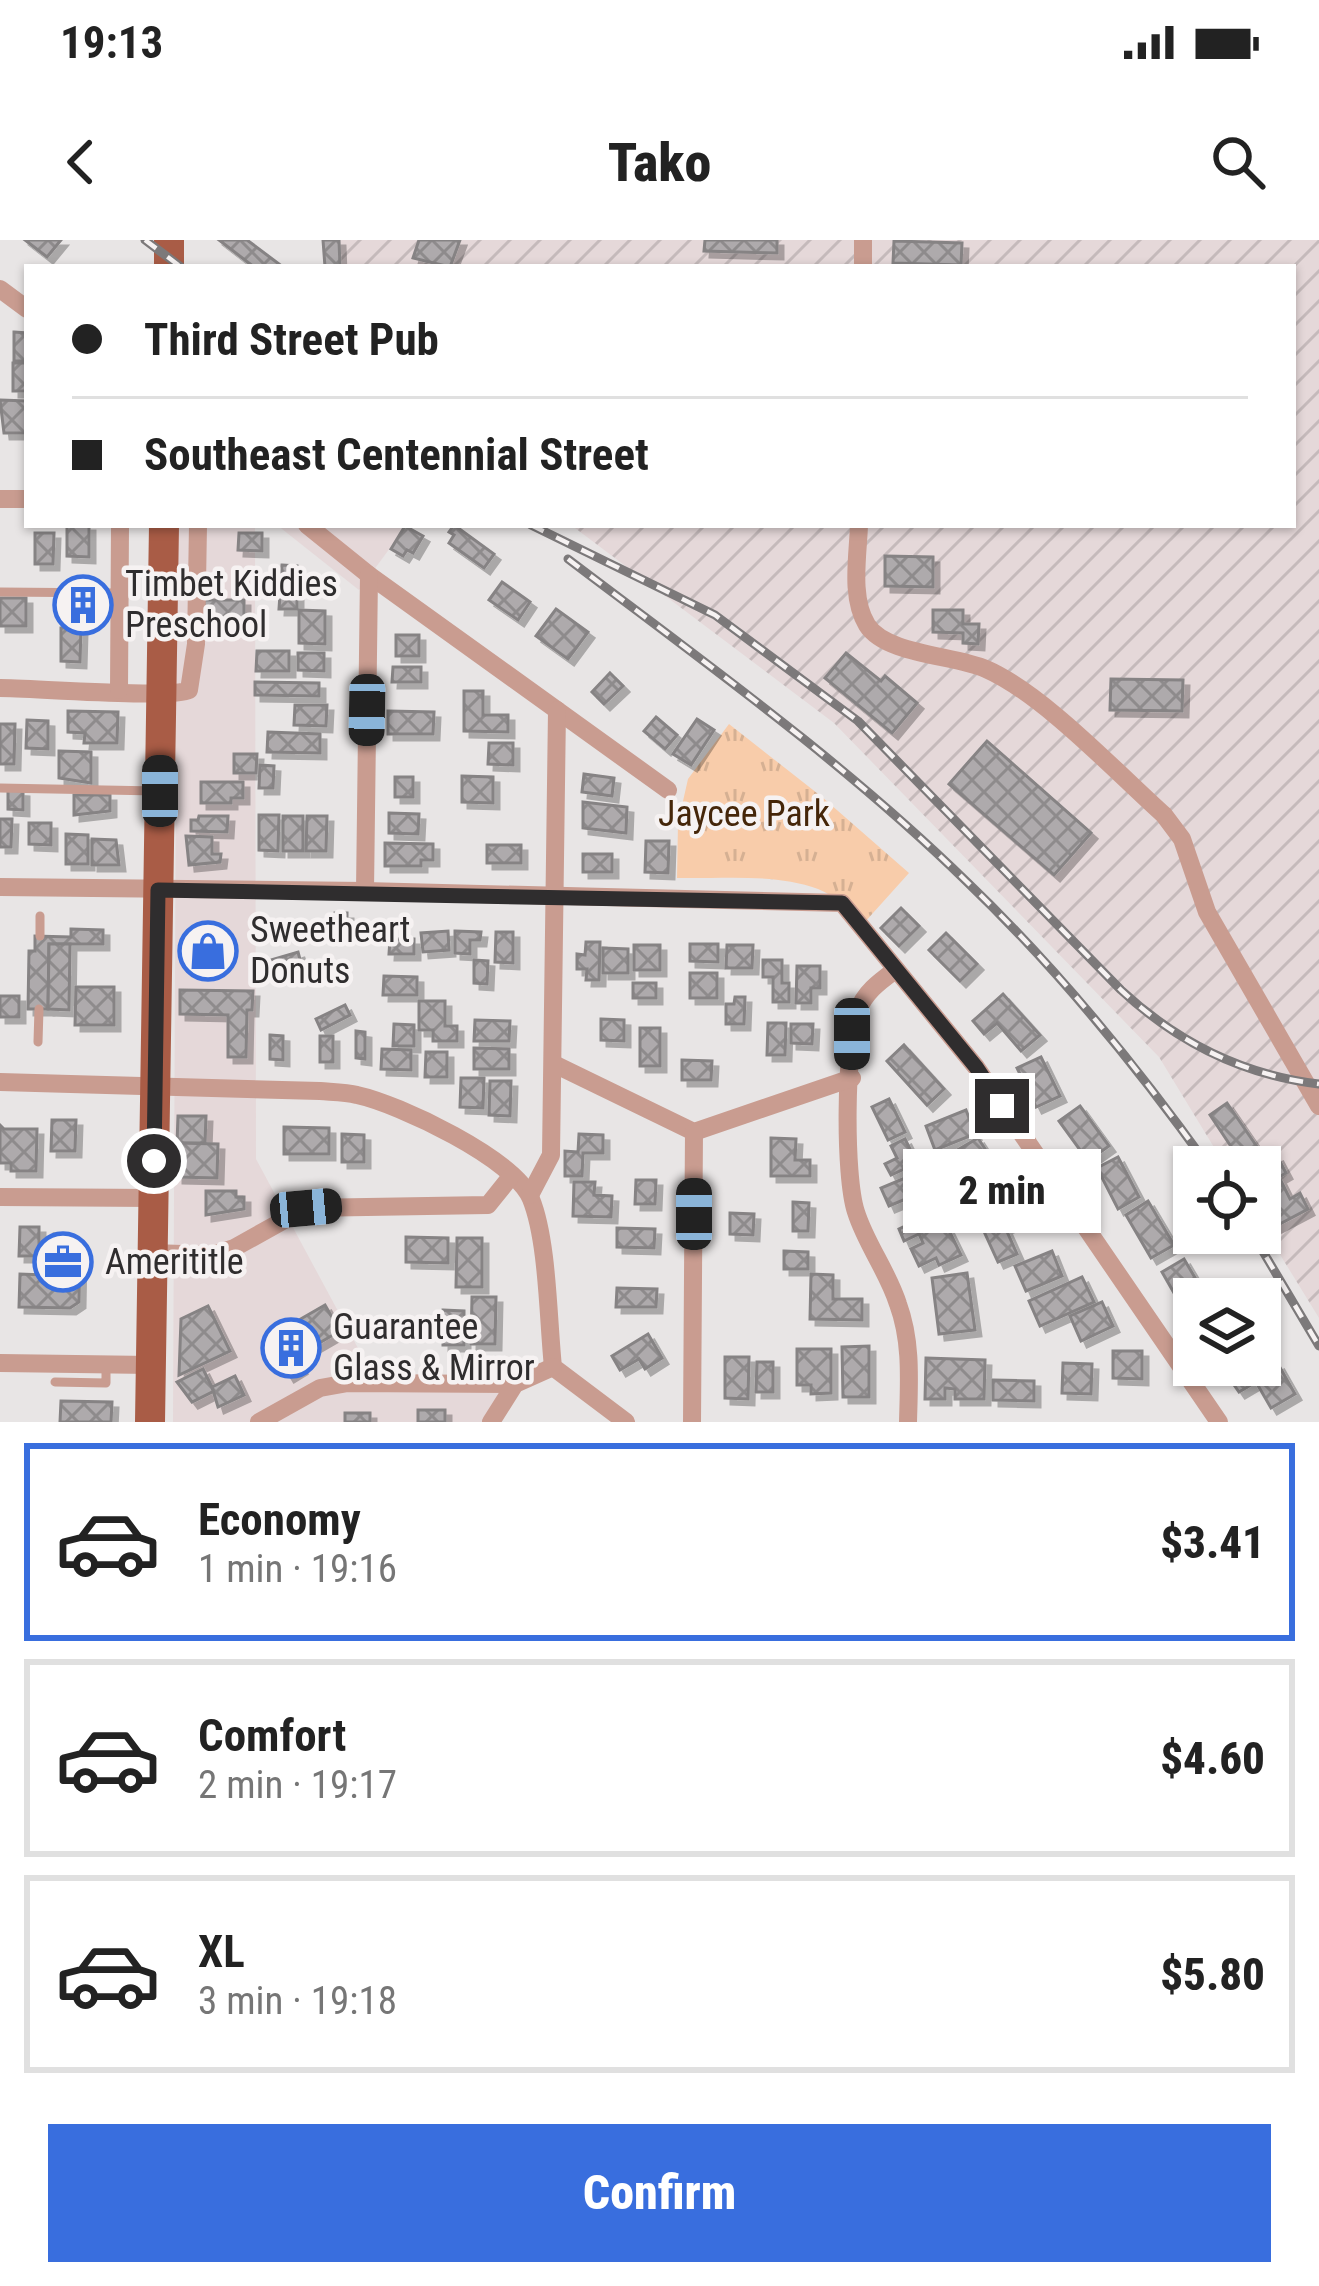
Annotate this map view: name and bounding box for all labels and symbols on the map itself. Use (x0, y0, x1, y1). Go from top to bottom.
place label: Timbet Kiddies Preschool (125, 563, 338, 646)
building icon: Timbet Kiddies Preschool (52, 574, 114, 636)
car (348, 674, 386, 746)
car (142, 755, 178, 827)
park label: Jaycee Park (658, 793, 830, 835)
place label: Sweetheart Donuts (250, 909, 410, 992)
shop icon: Sweetheart Donuts (177, 920, 239, 982)
car (834, 998, 870, 1070)
route end (975, 1079, 1029, 1133)
route start (127, 1134, 181, 1188)
callout: 2 min (903, 1148, 1101, 1232)
car (676, 1178, 712, 1250)
car (269, 1187, 343, 1229)
office icon: Amerititle (32, 1231, 94, 1293)
place label: Amerititle (105, 1241, 244, 1283)
place label: Guarantee Glass & Mirror (333, 1306, 535, 1389)
building icon: Guarantee Glass & Mirror (260, 1317, 322, 1379)

